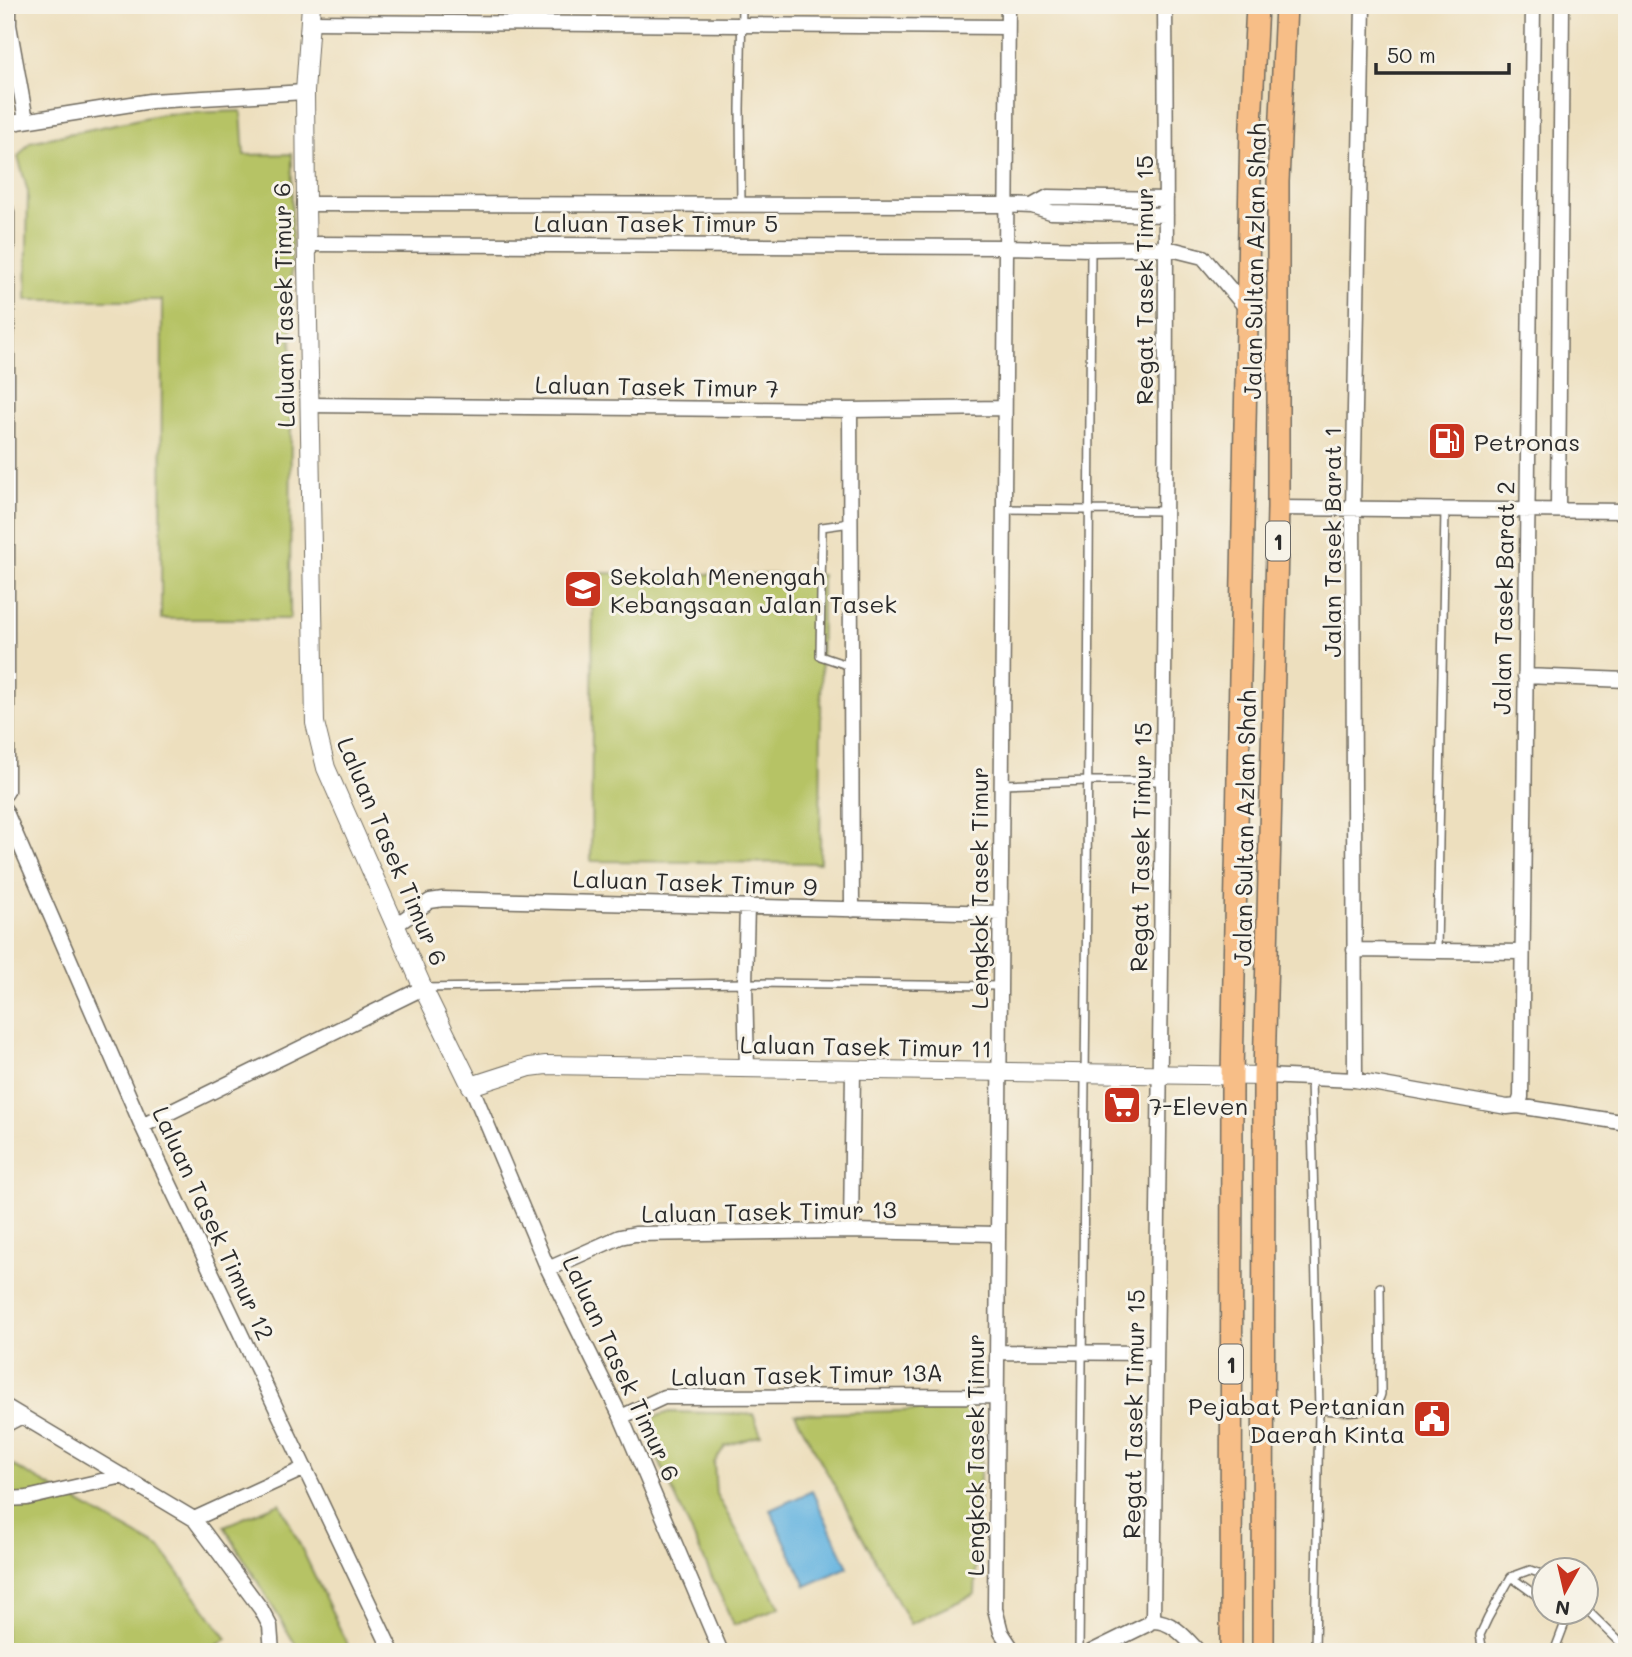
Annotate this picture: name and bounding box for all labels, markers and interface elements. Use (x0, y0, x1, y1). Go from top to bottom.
scale bar (1376, 32, 1510, 76)
text: 50 m (1387, 41, 1436, 68)
street label: Jalan Sultan Azlan Shah (1236, 122, 1272, 400)
street label: Regat Tasek Timur 15 (1128, 155, 1159, 405)
street label: Laluan Tasek Timur 6 (265, 182, 301, 428)
street label: Laluan Tasek Timur 5 (534, 207, 778, 238)
street label: Laluan Tasek Timur 7 (535, 368, 779, 404)
fuel station icon: Petronas (1426, 420, 1468, 462)
street label: Jalan Tasek Barat 1 (1316, 426, 1347, 658)
place label: Petronas (1474, 426, 1580, 457)
street label: Jalan Tasek Barat 2 (1485, 481, 1521, 715)
road number: 1 (1266, 522, 1290, 561)
place label: Sekolah Menengah Kebangsaan Jalan Tasek (610, 560, 897, 619)
school or university icon: Sekolah Menengah Kebangsaan Jalan Tasek (562, 568, 604, 610)
street label: Jalan Sultan Azlan Shah (1226, 689, 1262, 967)
street label: Regat Tasek Timur 15 (1122, 722, 1158, 972)
street label: Laluan Tasek Timur 6 (331, 732, 455, 970)
street label: Lengkok Tasek Timur (963, 767, 994, 1009)
street label: Laluan Tasek Timur 9 (572, 862, 818, 902)
street label: Laluan Tasek Timur 11 (740, 1028, 992, 1064)
supermarket icon: 7-Eleven (1101, 1084, 1143, 1126)
place label: 7-Eleven (1149, 1090, 1248, 1121)
street label: Laluan Tasek Timur 12 (146, 1101, 282, 1345)
street label: Laluan Tasek Timur 13 (641, 1193, 897, 1229)
street label: Laluan Tasek Timur 6 (556, 1250, 688, 1486)
street label: Regat Tasek Timur 15 (1115, 1289, 1151, 1539)
street label: Lengkok Tasek Timur (959, 1334, 990, 1576)
road number: 1 (1219, 1344, 1243, 1384)
street label: Laluan Tasek Timur 13A (671, 1356, 943, 1392)
place label: Pejabat Pertanian Daerah Kinta (1188, 1390, 1405, 1449)
public building icon: Pejabat Pertanian Daerah Kinta (1411, 1398, 1453, 1440)
north arrow (1530, 1556, 1600, 1626)
text: N (1554, 1595, 1571, 1622)

